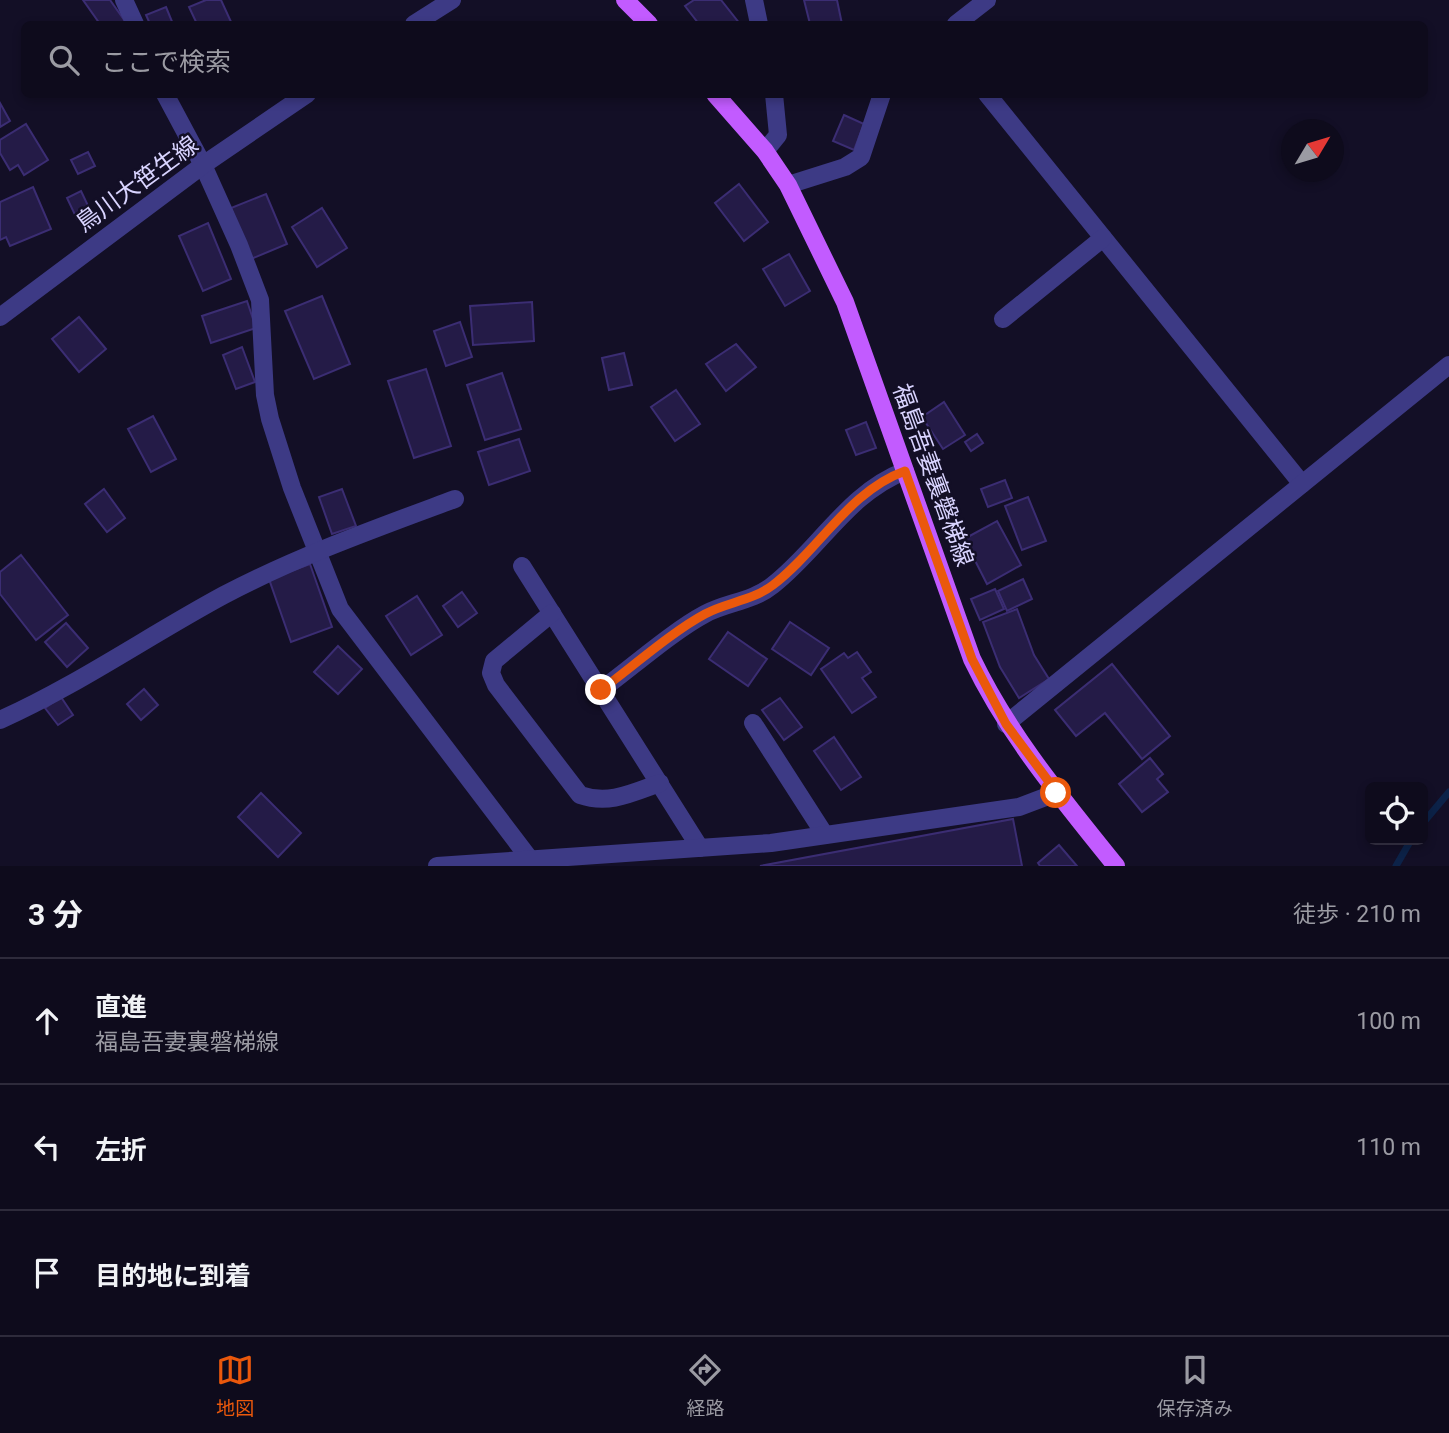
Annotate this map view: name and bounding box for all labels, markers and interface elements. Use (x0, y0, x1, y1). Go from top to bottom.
search box (21, 21, 1428, 98)
icon: search (45, 41, 83, 79)
text: ここで検索 (101, 47, 231, 77)
north arrow (1281, 119, 1344, 182)
street label: 鳥川大笹生線 (71, 130, 203, 238)
street label: 福島吾妻裏磐梯線 (887, 380, 979, 570)
route end (585, 674, 616, 705)
route start (1040, 777, 1071, 808)
map controls (1365, 782, 1428, 845)
button: locate (1365, 782, 1428, 845)
text: 3 分 (28, 897, 83, 932)
text: 徒歩 · 210 m (1293, 901, 1421, 928)
text: 直進 (95, 992, 147, 1022)
icon: ahead (28, 1002, 66, 1040)
text: 100 m (1356, 1008, 1421, 1035)
text: 福島吾妻裏磐梯線 (95, 1029, 279, 1056)
icon: left (28, 1128, 66, 1166)
text: 110 m (1356, 1134, 1421, 1161)
text: 左折 (95, 1135, 147, 1165)
icon: arrive (28, 1254, 66, 1292)
text: 目的地に到着 (95, 1261, 251, 1291)
tab: 地図 (216, 1351, 254, 1420)
tab: 経路 (686, 1351, 725, 1420)
tab: 保存済み (1157, 1351, 1233, 1420)

